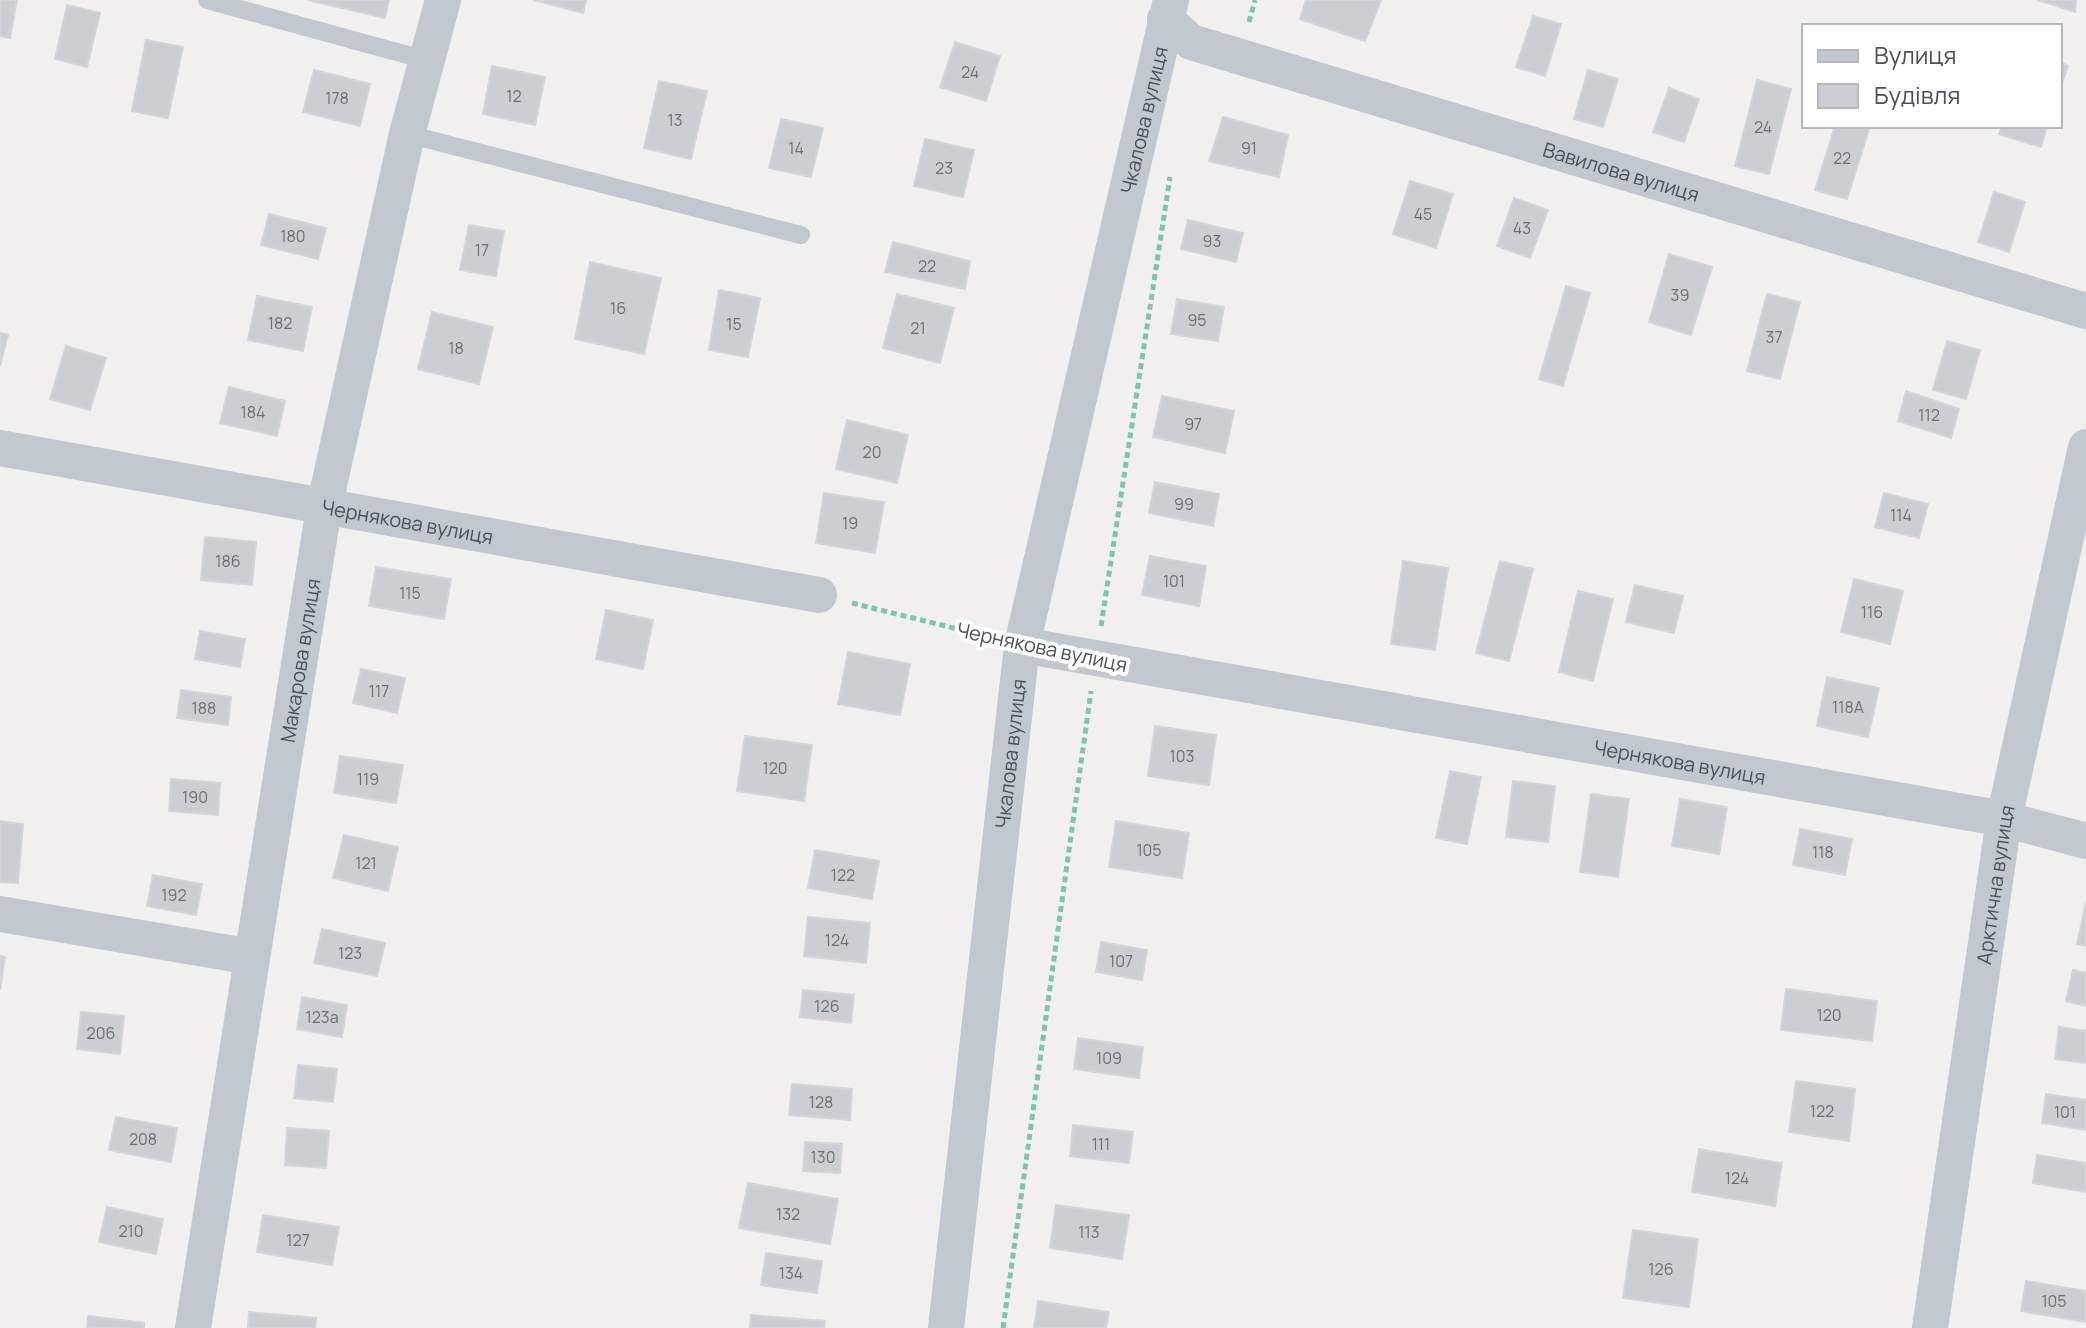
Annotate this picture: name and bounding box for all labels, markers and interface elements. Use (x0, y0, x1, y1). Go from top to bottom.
legend (1802, 24, 2062, 128)
text: Вулиця (1874, 38, 1956, 71)
street label: Чкалова вулиця (1113, 44, 1173, 196)
house number: 24 (961, 61, 979, 83)
text: Будівля (1874, 78, 1961, 111)
house number: 12 (506, 85, 522, 107)
house number: 178 (325, 87, 349, 109)
house number: 13 (667, 109, 683, 131)
house number: 24 (1754, 116, 1772, 138)
street label: Вавилова вулиця (1540, 135, 1703, 208)
house number: 14 (788, 137, 804, 159)
house number: 91 (1241, 137, 1257, 159)
house number: 22 (1833, 147, 1851, 169)
house number: 23 (935, 157, 953, 179)
house number: 45 (1414, 203, 1432, 225)
house number: 43 (1513, 217, 1531, 239)
house number: 180 (280, 225, 306, 247)
house number: 93 (1203, 230, 1221, 252)
house number: 17 (475, 239, 489, 261)
house number: 22 (918, 255, 936, 277)
house number: 39 (1671, 284, 1689, 306)
house number: 16 (610, 297, 626, 319)
house number: 95 (1187, 309, 1207, 331)
house number: 182 (268, 312, 292, 334)
house number: 15 (726, 313, 742, 335)
house number: 21 (910, 317, 926, 339)
house number: 37 (1766, 326, 1782, 348)
house number: 18 (448, 337, 464, 359)
house number: 184 (241, 401, 265, 423)
house number: 112 (1918, 404, 1940, 426)
house number: 97 (1184, 413, 1202, 435)
house number: 20 (863, 441, 881, 463)
street label: Чернякова вулиця (319, 492, 496, 550)
house number: 99 (1174, 493, 1194, 515)
house number: 114 (1890, 504, 1912, 526)
house number: 19 (842, 512, 858, 534)
house number: 186 (215, 550, 241, 572)
house number: 101 (1163, 570, 1185, 592)
street label: Макарова вулиця (273, 577, 326, 744)
house number: 115 (399, 582, 421, 604)
house number: 116 (1861, 601, 1883, 623)
street label: Чернякова вулиця (954, 616, 1130, 678)
street label: Чкалова вулиця (988, 677, 1032, 830)
house number: 117 (369, 680, 389, 702)
house number: 118А (1832, 696, 1864, 718)
house number: 188 (192, 697, 216, 719)
street label: Чернякова вулиця (1592, 733, 1768, 790)
house number: 103 (1170, 745, 1194, 767)
house number: 120 (762, 757, 788, 779)
house number: 119 (357, 768, 379, 790)
house number: 190 (182, 786, 208, 808)
street label: Арктична вулиця (1970, 802, 2020, 966)
house number: 105 (1136, 839, 1162, 861)
house number: 118 (1812, 841, 1834, 863)
house number: 121 (355, 852, 377, 874)
house number: 122 (831, 864, 855, 886)
house number: 192 (161, 884, 187, 906)
house number: 124 (825, 929, 849, 951)
house number: 123 (338, 942, 362, 964)
house number: 107 (1109, 950, 1133, 972)
house number: 126 (814, 995, 840, 1017)
house number: 120 (1816, 1004, 1842, 1026)
house number: 123а (305, 1006, 339, 1028)
house number: 206 (87, 1022, 115, 1044)
house number: 109 (1096, 1047, 1122, 1069)
house number: 128 (809, 1091, 833, 1113)
house number: 122 (1810, 1100, 1834, 1122)
house number: 101 (2054, 1101, 2076, 1123)
house number: 208 (129, 1128, 157, 1150)
house number: 111 (1092, 1133, 1110, 1155)
house number: 130 (811, 1146, 835, 1168)
house number: 124 (1725, 1167, 1749, 1189)
house number: 132 (776, 1203, 800, 1225)
house number: 210 (118, 1220, 144, 1242)
house number: 113 (1078, 1221, 1100, 1243)
house number: 127 (286, 1229, 310, 1251)
house number: 126 (1648, 1258, 1674, 1280)
house number: 134 (779, 1262, 803, 1284)
house number: 105 (2041, 1290, 2067, 1312)

